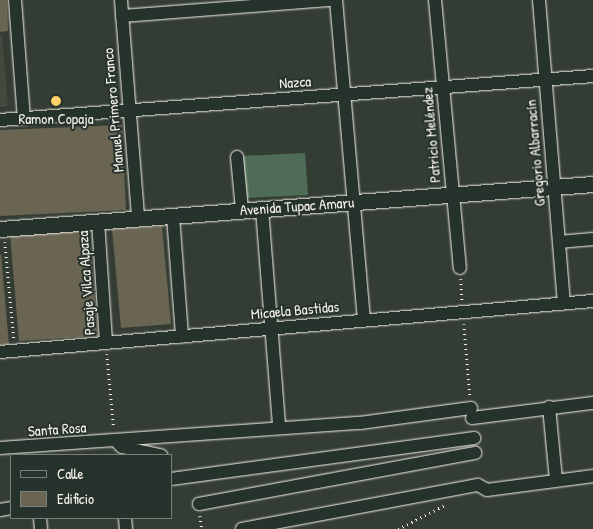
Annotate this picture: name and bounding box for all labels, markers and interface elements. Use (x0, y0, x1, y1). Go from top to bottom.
street label: Manuel Primero Franco (99, 47, 127, 173)
street label: Nazca (278, 72, 312, 92)
street label: Patricio Meléndez (418, 86, 444, 184)
marker: Ramon Copaja (49, 94, 63, 108)
street label: Gregorio Albarracín (521, 99, 549, 207)
place label: Ramon Copaja (18, 110, 94, 128)
street label: Avenida Tupac Amaru (239, 193, 355, 219)
street label: Pasaje Vilca Alpaza (73, 230, 99, 336)
street label: Micaela Bastidas (250, 297, 340, 323)
street label: Santa Rosa (27, 418, 87, 440)
legend (10, 454, 172, 519)
text: Calle (57, 463, 84, 484)
text: Edificio (57, 488, 94, 509)

